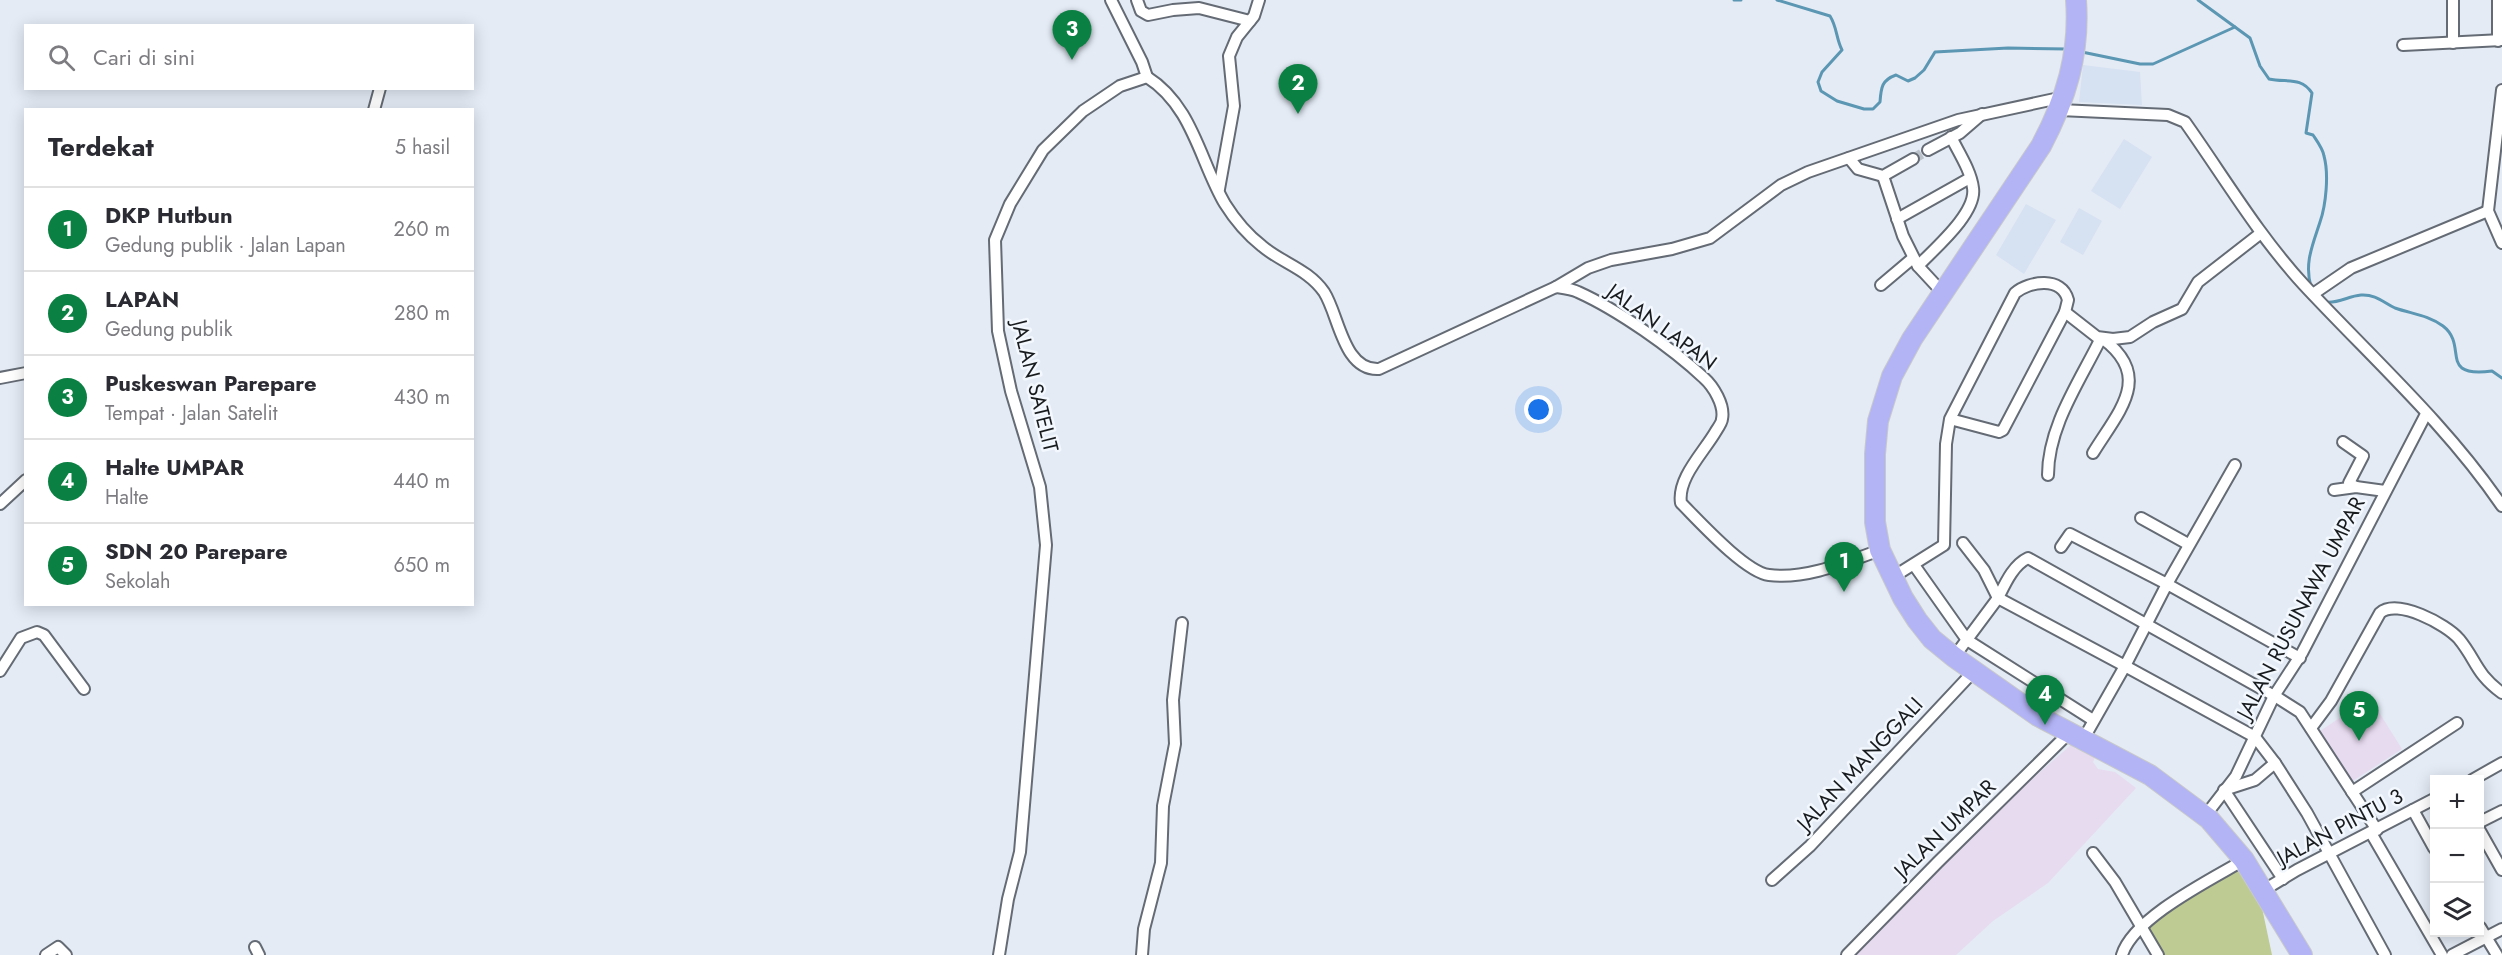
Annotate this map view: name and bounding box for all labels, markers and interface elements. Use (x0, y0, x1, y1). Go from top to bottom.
pin: 3 (1052, 10, 1092, 60)
search box (24, 24, 474, 90)
icon: search (45, 41, 78, 74)
text: Cari di sini (93, 41, 195, 73)
pin: 2 (1278, 64, 1318, 114)
text: Terdekat (48, 128, 154, 166)
text: 5 hasil (395, 133, 450, 162)
text: DKP Hutbun (105, 199, 233, 231)
text: 1 (62, 215, 73, 244)
text: 260 m (394, 215, 450, 244)
text: Gedung publik · Jalan Lapan (105, 231, 346, 260)
street label: JALAN LAPAN (1598, 275, 1723, 377)
text: LAPAN (105, 283, 179, 315)
text: 2 (61, 299, 74, 328)
text: 280 m (394, 299, 450, 328)
street label: JALAN SATELIT (1003, 314, 1066, 455)
text: Gedung publik (105, 315, 233, 344)
text: Puskeswan Parepare (105, 367, 317, 399)
text: 3 (61, 383, 74, 412)
text: 430 m (394, 383, 450, 412)
your location (1524, 395, 1553, 424)
text: Tempat · Jalan Satelit (105, 399, 277, 428)
text: Halte UMPAR (105, 451, 244, 483)
text: 4 (61, 467, 74, 496)
text: 440 m (393, 467, 450, 496)
text: Halte (105, 483, 149, 512)
street label: JALAN RUSUNAWA UMPAR (2228, 491, 2372, 727)
text: SDN 20 Parepare (105, 535, 288, 567)
pin: 1 (1824, 542, 1864, 592)
text: 5 (61, 551, 74, 580)
text: 650 m (394, 551, 450, 580)
text: Sekolah (105, 567, 170, 596)
pin: 4 (2026, 676, 2064, 725)
street label: JALAN MANGGALI (1788, 691, 1930, 840)
pin: 5 (2340, 692, 2378, 741)
street label: JALAN UMPAR (1885, 772, 2003, 887)
map controls (2430, 775, 2484, 937)
button: + (2430, 775, 2484, 829)
street label: JALAN PINTU 3 (2269, 781, 2408, 874)
button: − (2430, 829, 2484, 883)
button: layers (2430, 883, 2484, 937)

